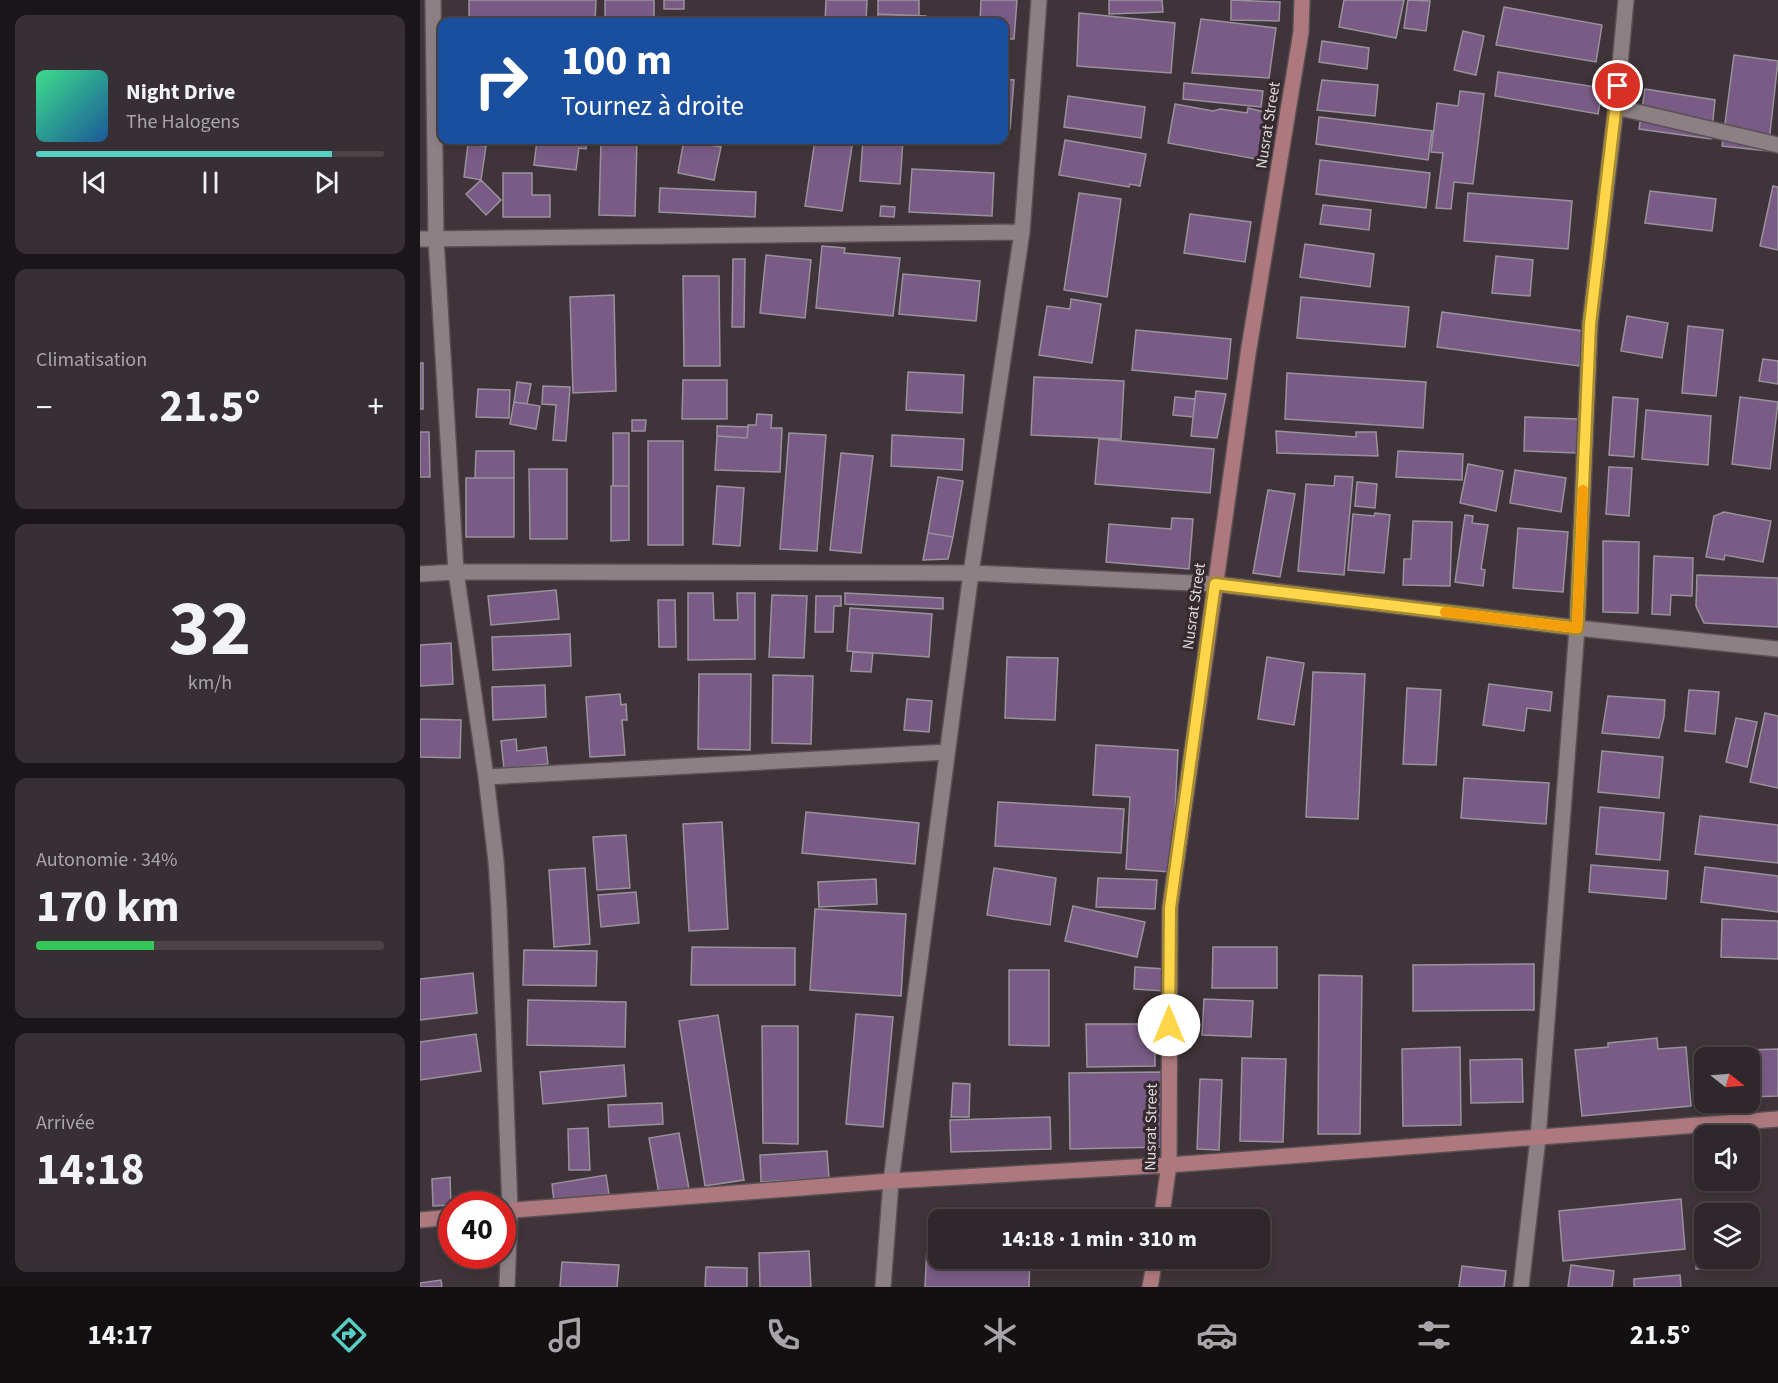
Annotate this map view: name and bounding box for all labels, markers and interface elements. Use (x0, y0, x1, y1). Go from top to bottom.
text: 100 m (561, 31, 672, 91)
icon: right (462, 42, 540, 120)
pin (1592, 60, 1643, 111)
icon: arrive (1601, 69, 1634, 102)
text: Night Drive (126, 76, 235, 108)
street label: Nusrat Street (1250, 80, 1286, 170)
text: Tournez à droite (561, 87, 744, 126)
text: The Halogens (126, 108, 240, 136)
icon: previous (78, 166, 111, 199)
icon: pause (194, 166, 227, 199)
icon: next (310, 166, 343, 199)
text: Climatisation (36, 346, 147, 374)
text: 21.5° (159, 375, 261, 439)
text: − (36, 384, 52, 431)
text: + (368, 384, 384, 431)
street label: Nusrat Street (1177, 561, 1211, 651)
text: 32 (169, 574, 251, 685)
text: km/h (188, 669, 232, 697)
text: Autonomie · 34% (36, 846, 177, 874)
text: 170 km (36, 875, 180, 939)
position arrow (1137, 993, 1201, 1057)
north arrow (1694, 1047, 1760, 1113)
map controls (1694, 1047, 1760, 1269)
street label: Nusrat Street (1139, 1083, 1163, 1171)
text: Arrivée (36, 1109, 95, 1137)
button: sound (1694, 1125, 1760, 1191)
text: 14:18 (36, 1138, 145, 1202)
speed limit sign: 40 (438, 1191, 516, 1269)
button: layers (1694, 1203, 1760, 1269)
text: 14:18 · 1 min · 310 m (1001, 1223, 1197, 1255)
icon: directions (328, 1314, 370, 1356)
icon: music (545, 1314, 587, 1356)
icon: phone (762, 1314, 804, 1356)
icon: climate (979, 1314, 1021, 1356)
icon: car (1196, 1314, 1238, 1356)
icon: filters (1413, 1314, 1455, 1356)
text: 14:17 (88, 1316, 153, 1355)
text: 21.5° (1630, 1316, 1690, 1355)

